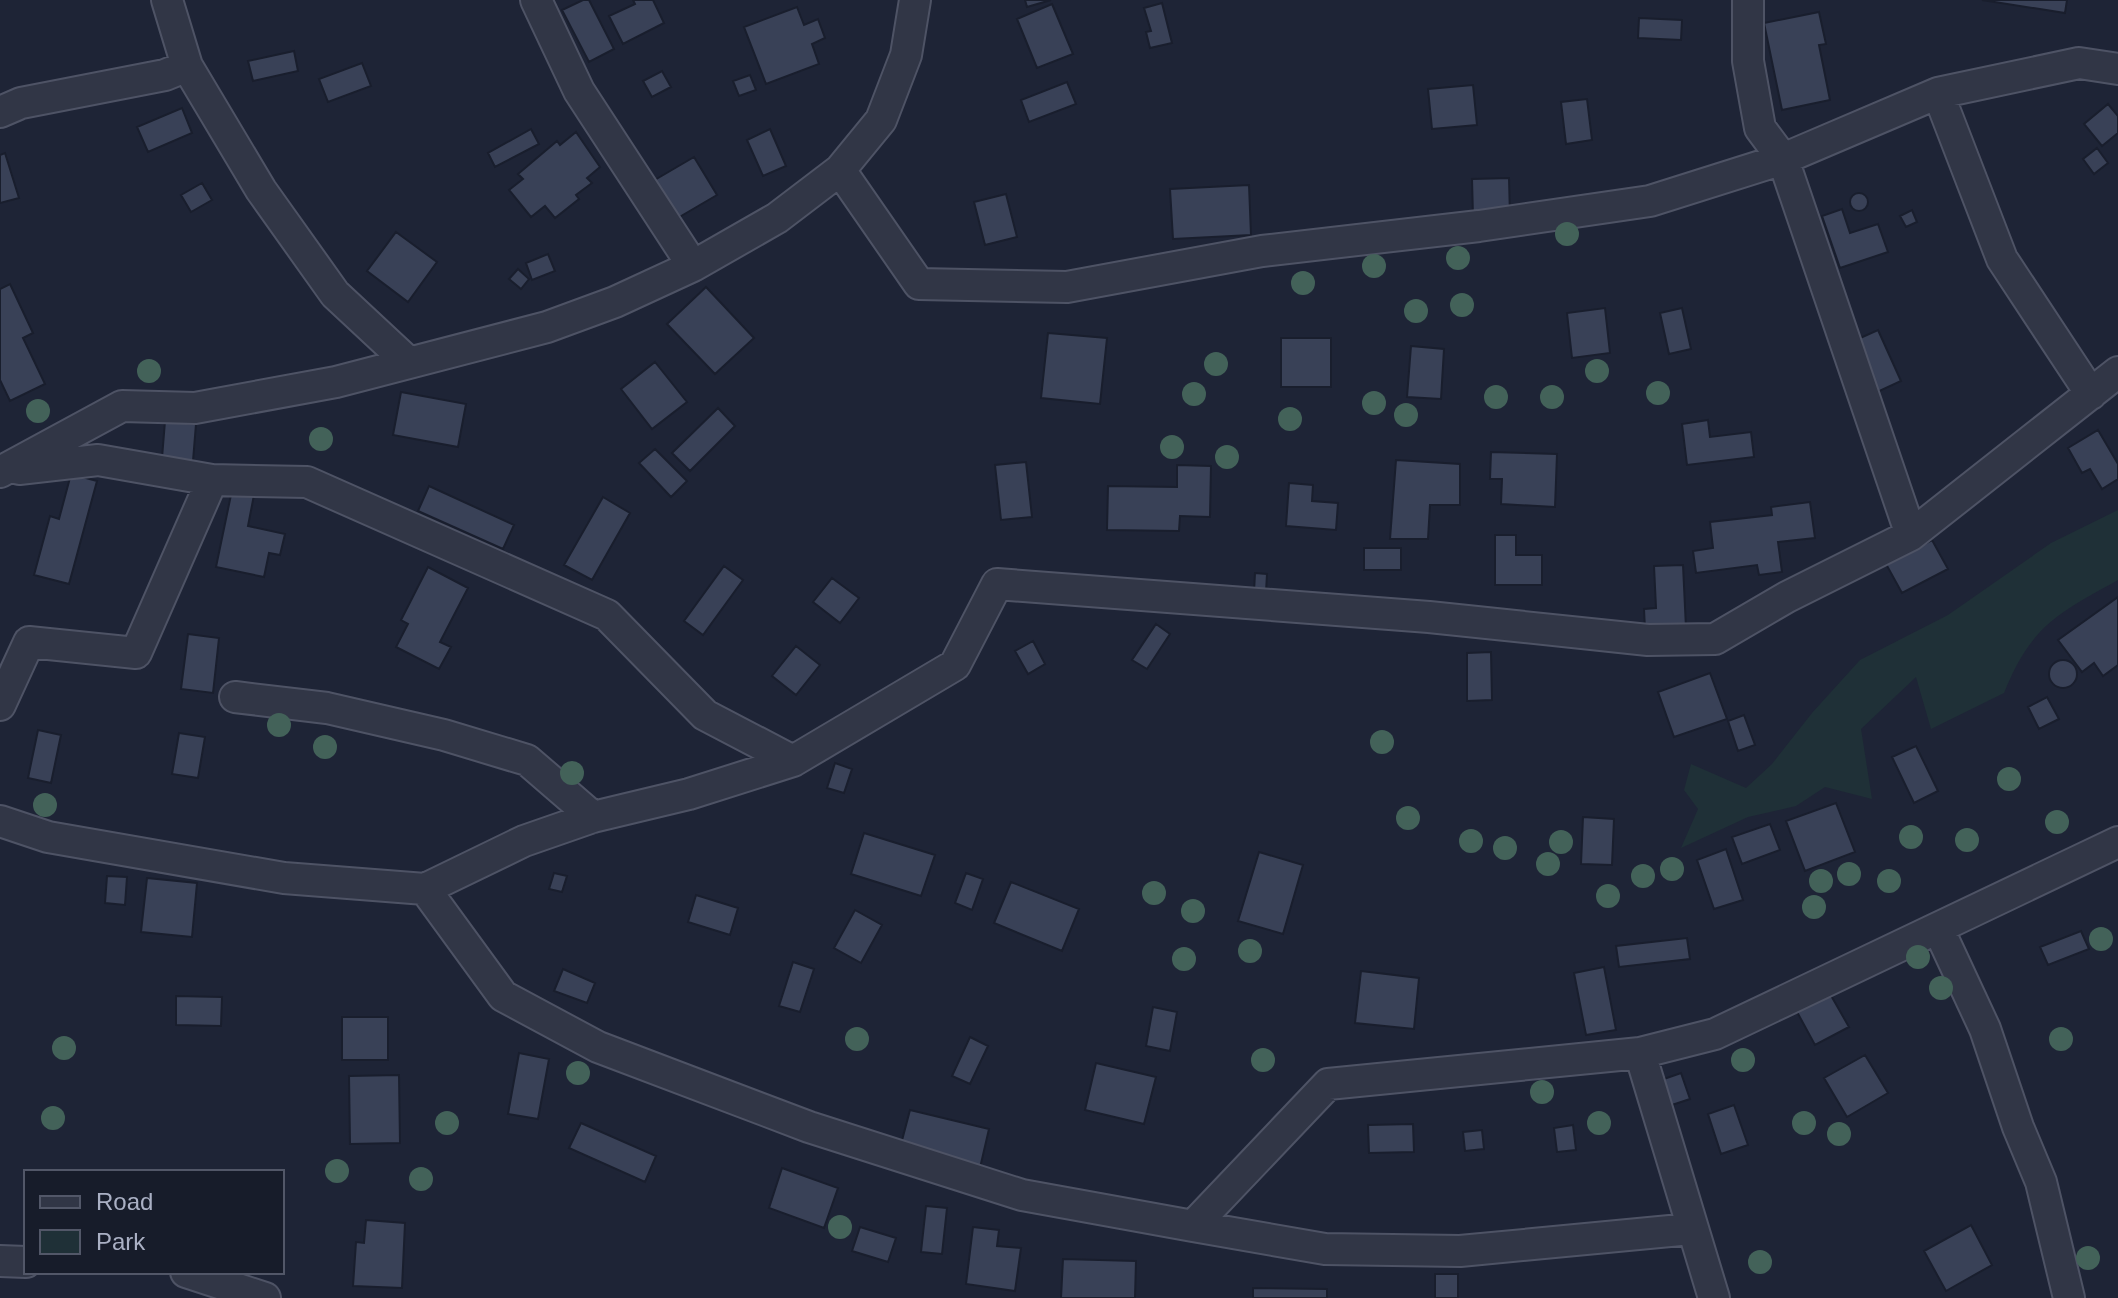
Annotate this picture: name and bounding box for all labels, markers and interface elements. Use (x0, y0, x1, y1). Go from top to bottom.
legend (24, 1170, 284, 1274)
text: Road (96, 1188, 153, 1215)
text: Park (96, 1228, 146, 1255)

